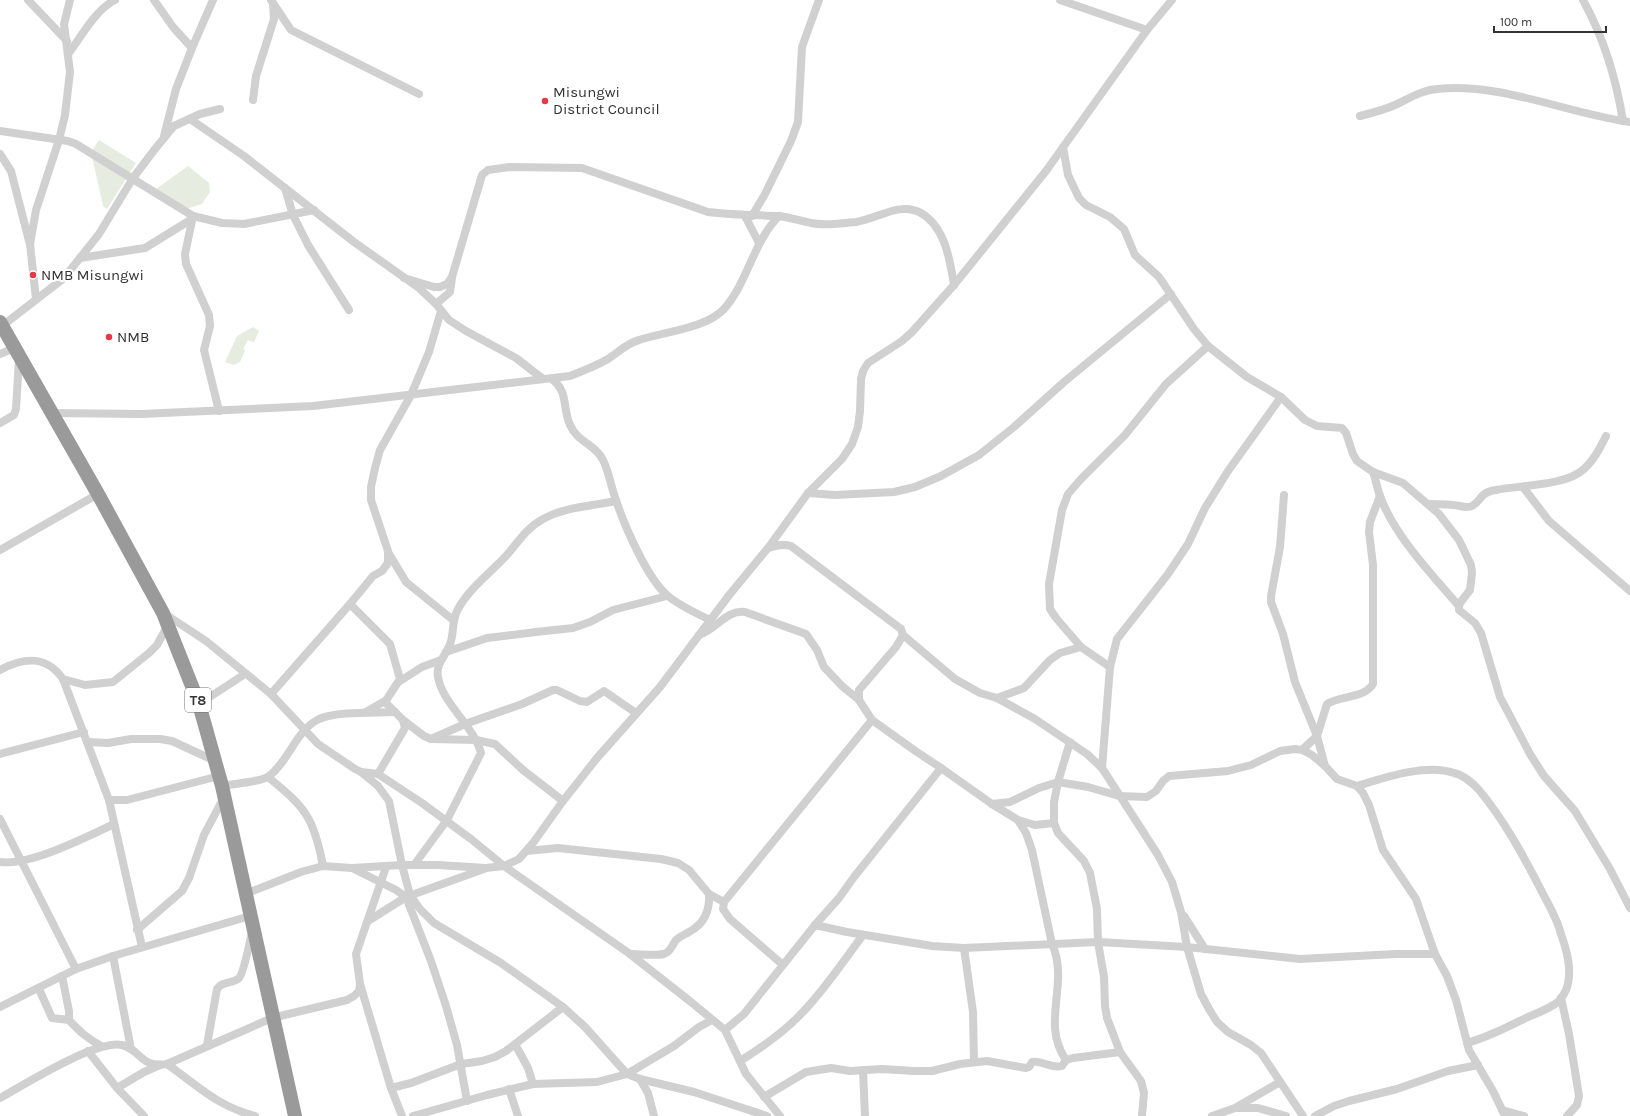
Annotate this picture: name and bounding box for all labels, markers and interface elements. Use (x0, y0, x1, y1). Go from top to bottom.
scale bar (1494, 8, 1606, 34)
text: 100 m (1500, 15, 1532, 29)
place label: Misungwi District Council (553, 83, 660, 118)
marker: Misungwi District Council (540, 96, 550, 106)
place label: NMB Misungwi (41, 266, 144, 284)
marker: NMB Misungwi (28, 270, 38, 280)
place label: NMB (117, 328, 149, 346)
marker: NMB (104, 332, 114, 342)
road number: T8 (185, 688, 211, 712)

